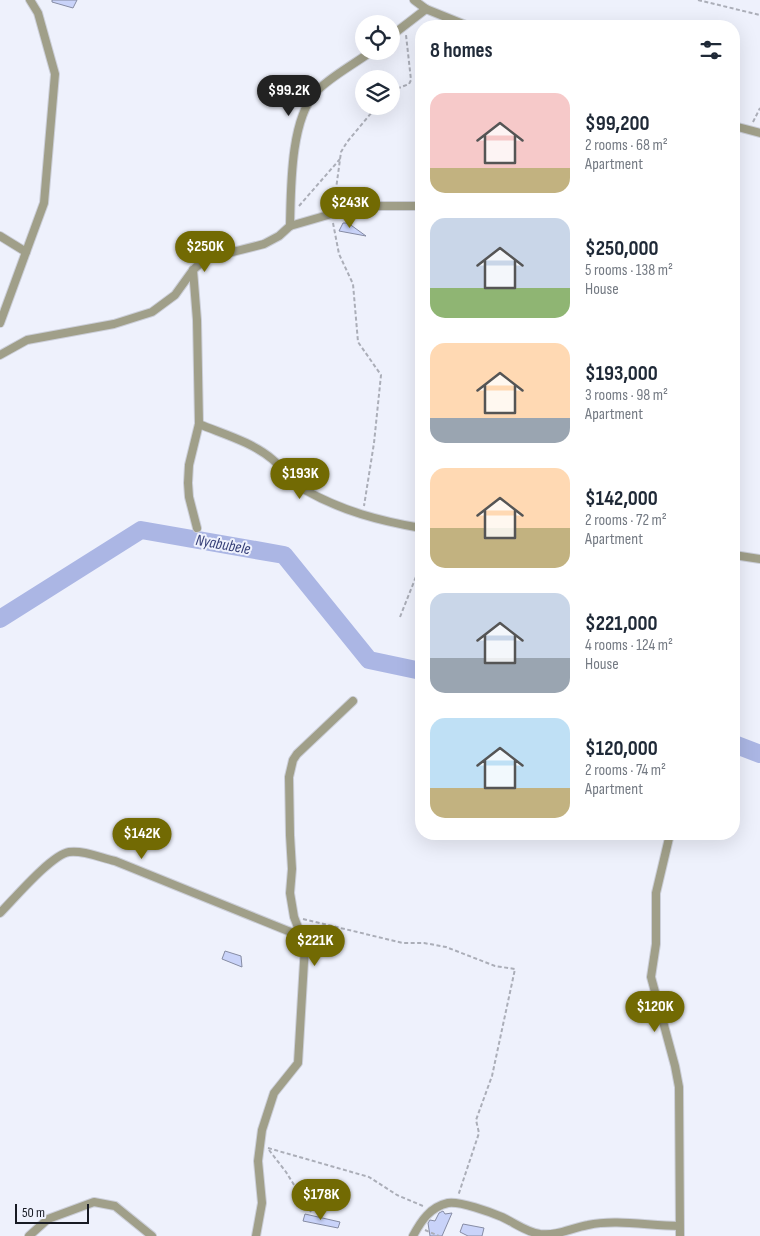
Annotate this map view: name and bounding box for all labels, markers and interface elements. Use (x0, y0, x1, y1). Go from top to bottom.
map controls (355, 15, 400, 115)
button: locate (355, 15, 400, 60)
icon: filters (697, 36, 725, 64)
text: 8 homes (430, 38, 493, 63)
button: layers (355, 70, 400, 115)
pin: $99.2K (248, 74, 330, 117)
text: $99.2K (268, 81, 310, 100)
text: $99,200 (585, 111, 649, 136)
icon: home (470, 113, 530, 173)
text: 2 rooms · 68 m² (585, 136, 668, 155)
text: Apartment (585, 155, 643, 174)
pin: $243K (315, 186, 385, 229)
text: $243K (331, 193, 369, 212)
pin: $250K (170, 230, 240, 273)
text: $250,000 (585, 236, 658, 261)
text: $250K (186, 237, 224, 256)
icon: home (470, 238, 530, 298)
text: 5 rooms · 138 m² (585, 261, 673, 280)
text: House (585, 280, 619, 299)
text: $193,000 (585, 361, 658, 386)
icon: home (470, 363, 530, 423)
text: 3 rooms · 98 m² (585, 386, 668, 405)
text: Apartment (585, 405, 643, 424)
pin: $193K (265, 458, 335, 500)
text: $193K (281, 464, 319, 483)
text: $142,000 (585, 486, 658, 511)
icon: home (470, 488, 530, 548)
text: 2 rooms · 72 m² (585, 511, 667, 530)
text: Apartment (585, 530, 643, 549)
water label: Nyabubele (194, 531, 252, 559)
text: $221,000 (585, 611, 658, 636)
icon: home (470, 613, 530, 673)
text: 4 rooms · 124 m² (585, 636, 673, 655)
text: House (585, 655, 619, 674)
text: $120,000 (585, 736, 658, 761)
icon: home (470, 738, 530, 798)
text: 2 rooms · 74 m² (585, 761, 666, 780)
text: Apartment (585, 780, 643, 799)
pin: $142K (107, 818, 177, 860)
text: $142K (124, 824, 160, 843)
pin: $221K (280, 924, 350, 967)
text: $221K (297, 931, 333, 950)
pin: $120K (620, 990, 690, 1033)
text: $120K (636, 997, 674, 1016)
pin: $178K (286, 1178, 356, 1221)
text: $178K (303, 1185, 339, 1204)
scale bar (15, 1201, 89, 1224)
text: 50 m (22, 1204, 45, 1221)

